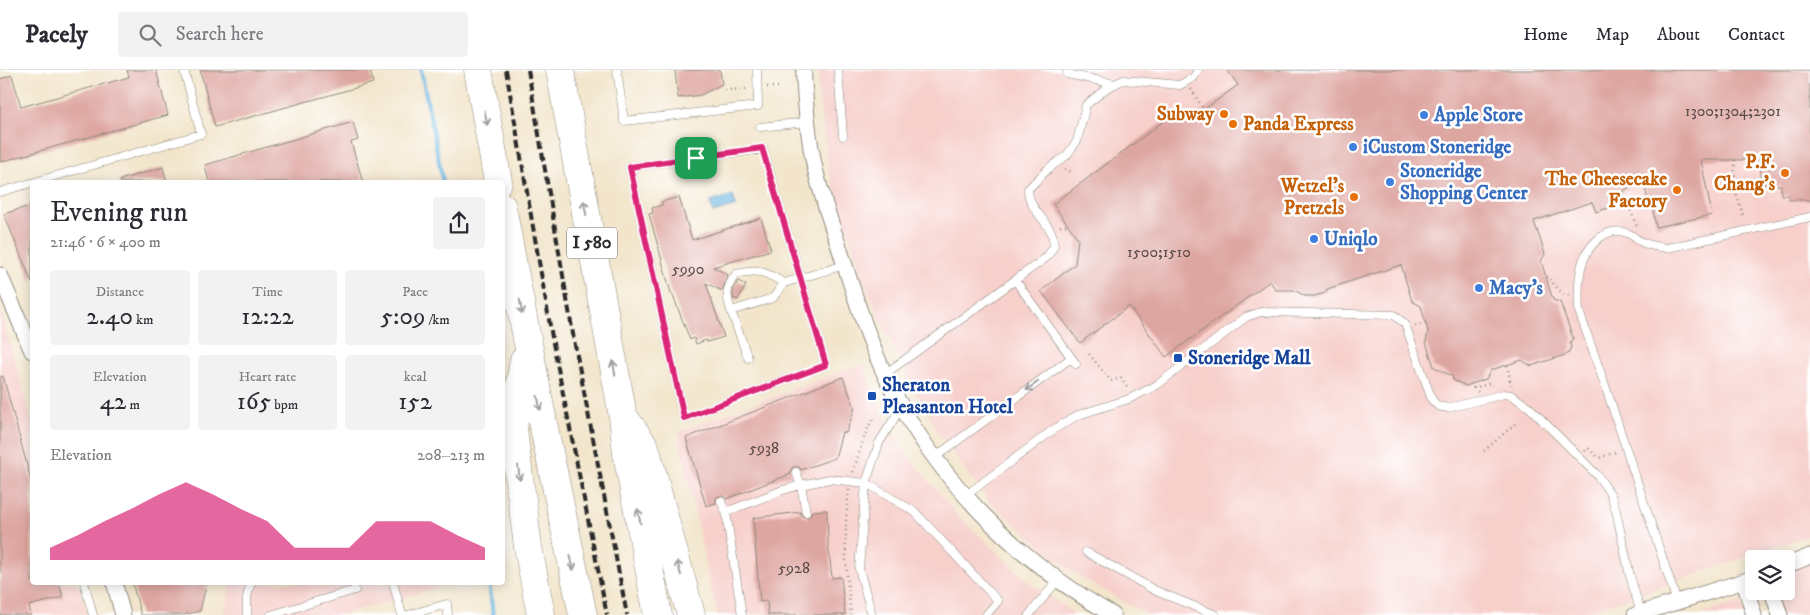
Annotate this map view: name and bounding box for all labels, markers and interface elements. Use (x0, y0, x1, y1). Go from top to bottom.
search box (118, 12, 468, 57)
text: Pacely (25, 20, 88, 50)
icon: search (136, 21, 164, 49)
text: Search here (176, 23, 264, 46)
text: Home (1523, 24, 1568, 46)
text: Map (1596, 24, 1629, 46)
text: About (1657, 24, 1700, 46)
text: Contact (1728, 24, 1785, 46)
house number: 1300;1304;2301 (1685, 101, 1781, 121)
place label: Subway (1157, 103, 1215, 126)
place label: Apple Store (1433, 104, 1523, 127)
marker: Subway (1218, 108, 1230, 120)
marker: Apple Store (1418, 109, 1430, 121)
one-way arrow (482, 110, 492, 126)
place label: Panda Express (1243, 113, 1354, 136)
marker: Panda Express (1227, 118, 1239, 130)
place label: iCustom Stoneridge (1363, 136, 1511, 159)
pin (675, 137, 717, 179)
marker: iCustom Stoneridge (1347, 141, 1359, 153)
icon: arrive (682, 144, 710, 172)
place label: P.F. Chang's (1714, 151, 1776, 196)
place label: Stoneridge Shopping Center (1400, 160, 1529, 205)
marker: P.F. Chang's (1779, 167, 1791, 179)
place label: The Cheesecake Factory (1544, 168, 1668, 213)
place label: Wetzel's Pretzels (1280, 175, 1345, 220)
marker: Stoneridge Shopping Center (1384, 176, 1396, 188)
marker: The Cheesecake Factory (1671, 184, 1683, 196)
marker: Wetzel's Pretzels (1348, 191, 1360, 203)
text: Evening run (50, 195, 188, 230)
button: share (433, 197, 485, 249)
one-way arrow (580, 201, 590, 217)
road number: I 580 (567, 228, 617, 258)
place label: Uniqlo (1324, 228, 1377, 252)
text: 21:46 · 6 × 400 m (50, 232, 161, 252)
marker: Uniqlo (1308, 233, 1320, 245)
house number: 1500;1510 (1127, 242, 1191, 262)
house number: 5990 (672, 259, 704, 279)
place label: Macy's (1489, 277, 1543, 300)
marker: Macy's (1473, 282, 1485, 294)
text: Distance (96, 283, 144, 301)
text: Time (252, 283, 283, 301)
text: Pace (402, 283, 428, 301)
one-way arrow (516, 298, 526, 314)
text: 2.40 (86, 301, 133, 332)
text: 12:22 (241, 301, 294, 332)
text: 5:09 (381, 301, 425, 332)
text: km (133, 311, 153, 329)
text: /km (425, 311, 450, 329)
place label: Stoneridge Mall (1188, 347, 1311, 370)
marker: Stoneridge Mall (1172, 352, 1184, 364)
one-way arrow (609, 361, 618, 377)
text: Elevation (93, 368, 147, 386)
text: Heart rate (239, 368, 296, 386)
text: kcal (404, 368, 427, 386)
place label: Sheraton Pleasanton Hotel (882, 374, 1013, 419)
one-way arrow (1026, 381, 1039, 392)
text: 42 (100, 386, 126, 417)
text: 165 (237, 386, 271, 417)
text: 152 (398, 386, 432, 417)
marker: Sheraton Pleasanton Hotel (866, 390, 878, 402)
one-way arrow (535, 395, 544, 411)
text: m (126, 396, 140, 414)
text: bpm (271, 396, 298, 414)
house number: 5938 (749, 438, 779, 458)
text: Elevation (50, 445, 112, 465)
text: 208–213 m (417, 445, 485, 465)
one-way arrow (514, 465, 524, 481)
one-way arrow (633, 508, 643, 524)
map controls (1745, 550, 1795, 600)
button: layers (1745, 550, 1795, 600)
one-way arrow (568, 554, 577, 570)
house number: 5928 (778, 558, 810, 578)
one-way arrow (673, 560, 683, 576)

